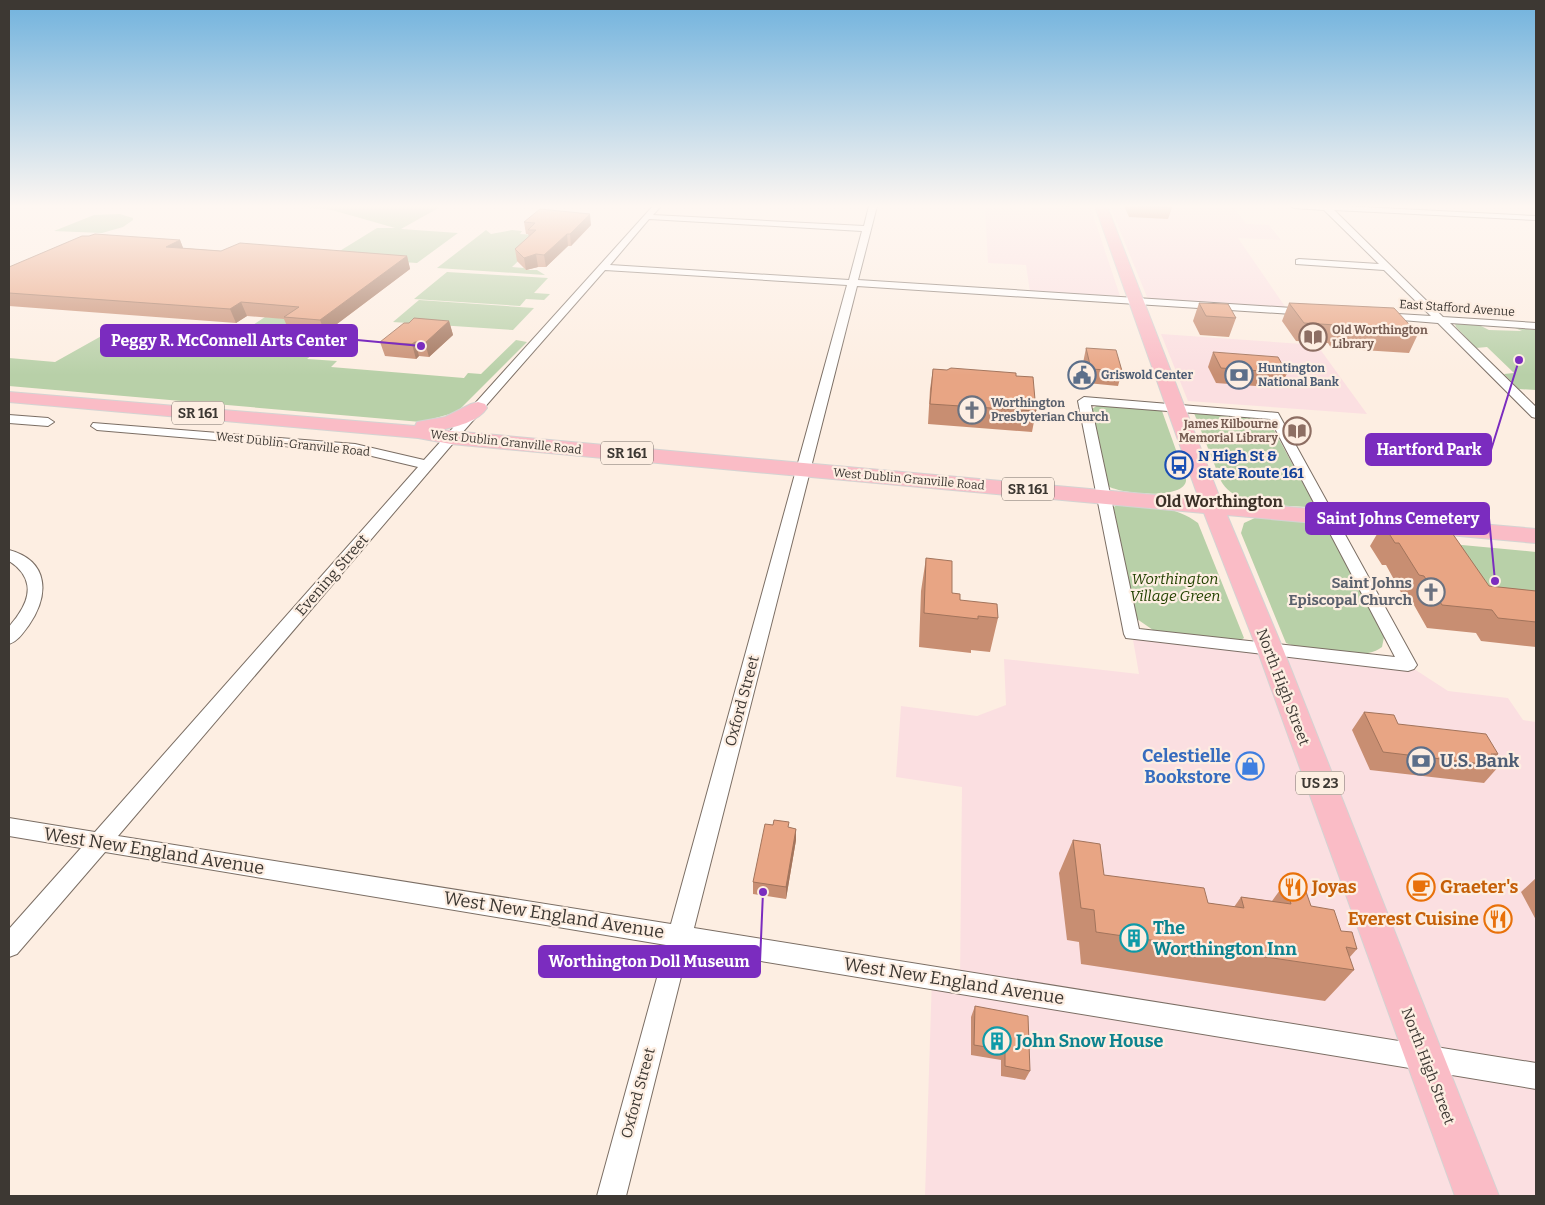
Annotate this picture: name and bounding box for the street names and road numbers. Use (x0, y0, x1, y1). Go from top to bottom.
street label: East Stafford Avenue (1399, 297, 1515, 319)
road number: SR 161 (172, 402, 224, 424)
street label: West Dublin Granville Road (430, 427, 582, 457)
street label: West Dublin-Granville Road (215, 429, 371, 459)
road number: SR 161 (601, 442, 653, 464)
street label: West Dublin Granville Road (833, 465, 985, 493)
road number: SR 161 (1002, 478, 1054, 500)
street label: Evening Street (292, 530, 373, 619)
street label: North High Street (1252, 626, 1314, 749)
street label: Oxford Street (721, 653, 763, 748)
road number: US 23 (1296, 771, 1344, 794)
street label: West New England Avenue (42, 823, 266, 879)
street label: West New England Avenue (442, 887, 666, 943)
street label: West New England Avenue (842, 953, 1066, 1009)
street label: North High Street (1397, 1005, 1459, 1128)
street label: Oxford Street (617, 1045, 659, 1140)

